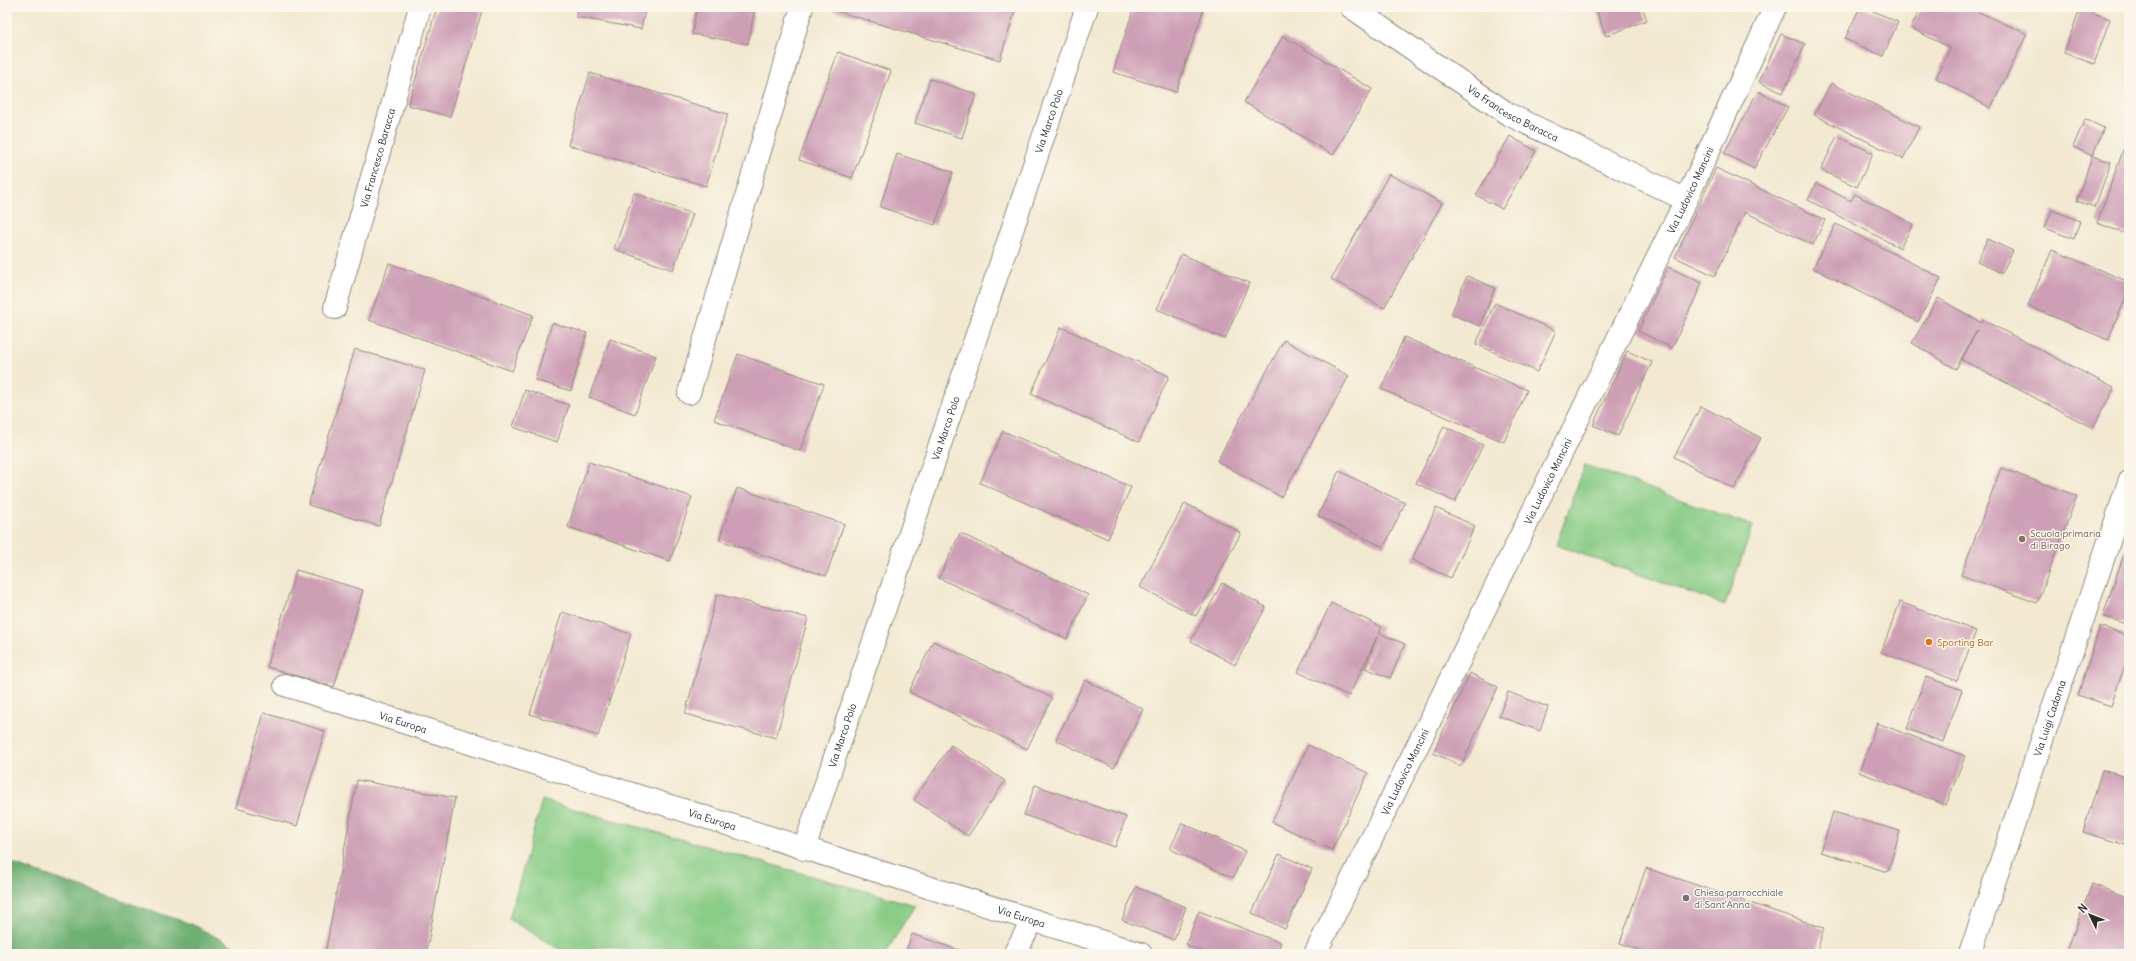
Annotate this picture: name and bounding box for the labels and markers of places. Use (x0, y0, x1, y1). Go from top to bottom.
place label: Scuola primaria di Birago (2030, 527, 2101, 552)
marker: Scuola primaria di Birago (2017, 534, 2027, 544)
place label: Sporting Bar (1937, 636, 1994, 649)
marker: Sporting Bar (1924, 637, 1934, 647)
place label: Chiesa parrocchiale di Sant'Anna (1694, 886, 1783, 911)
marker: Chiesa parrocchiale di Sant'Anna (1681, 893, 1691, 903)

